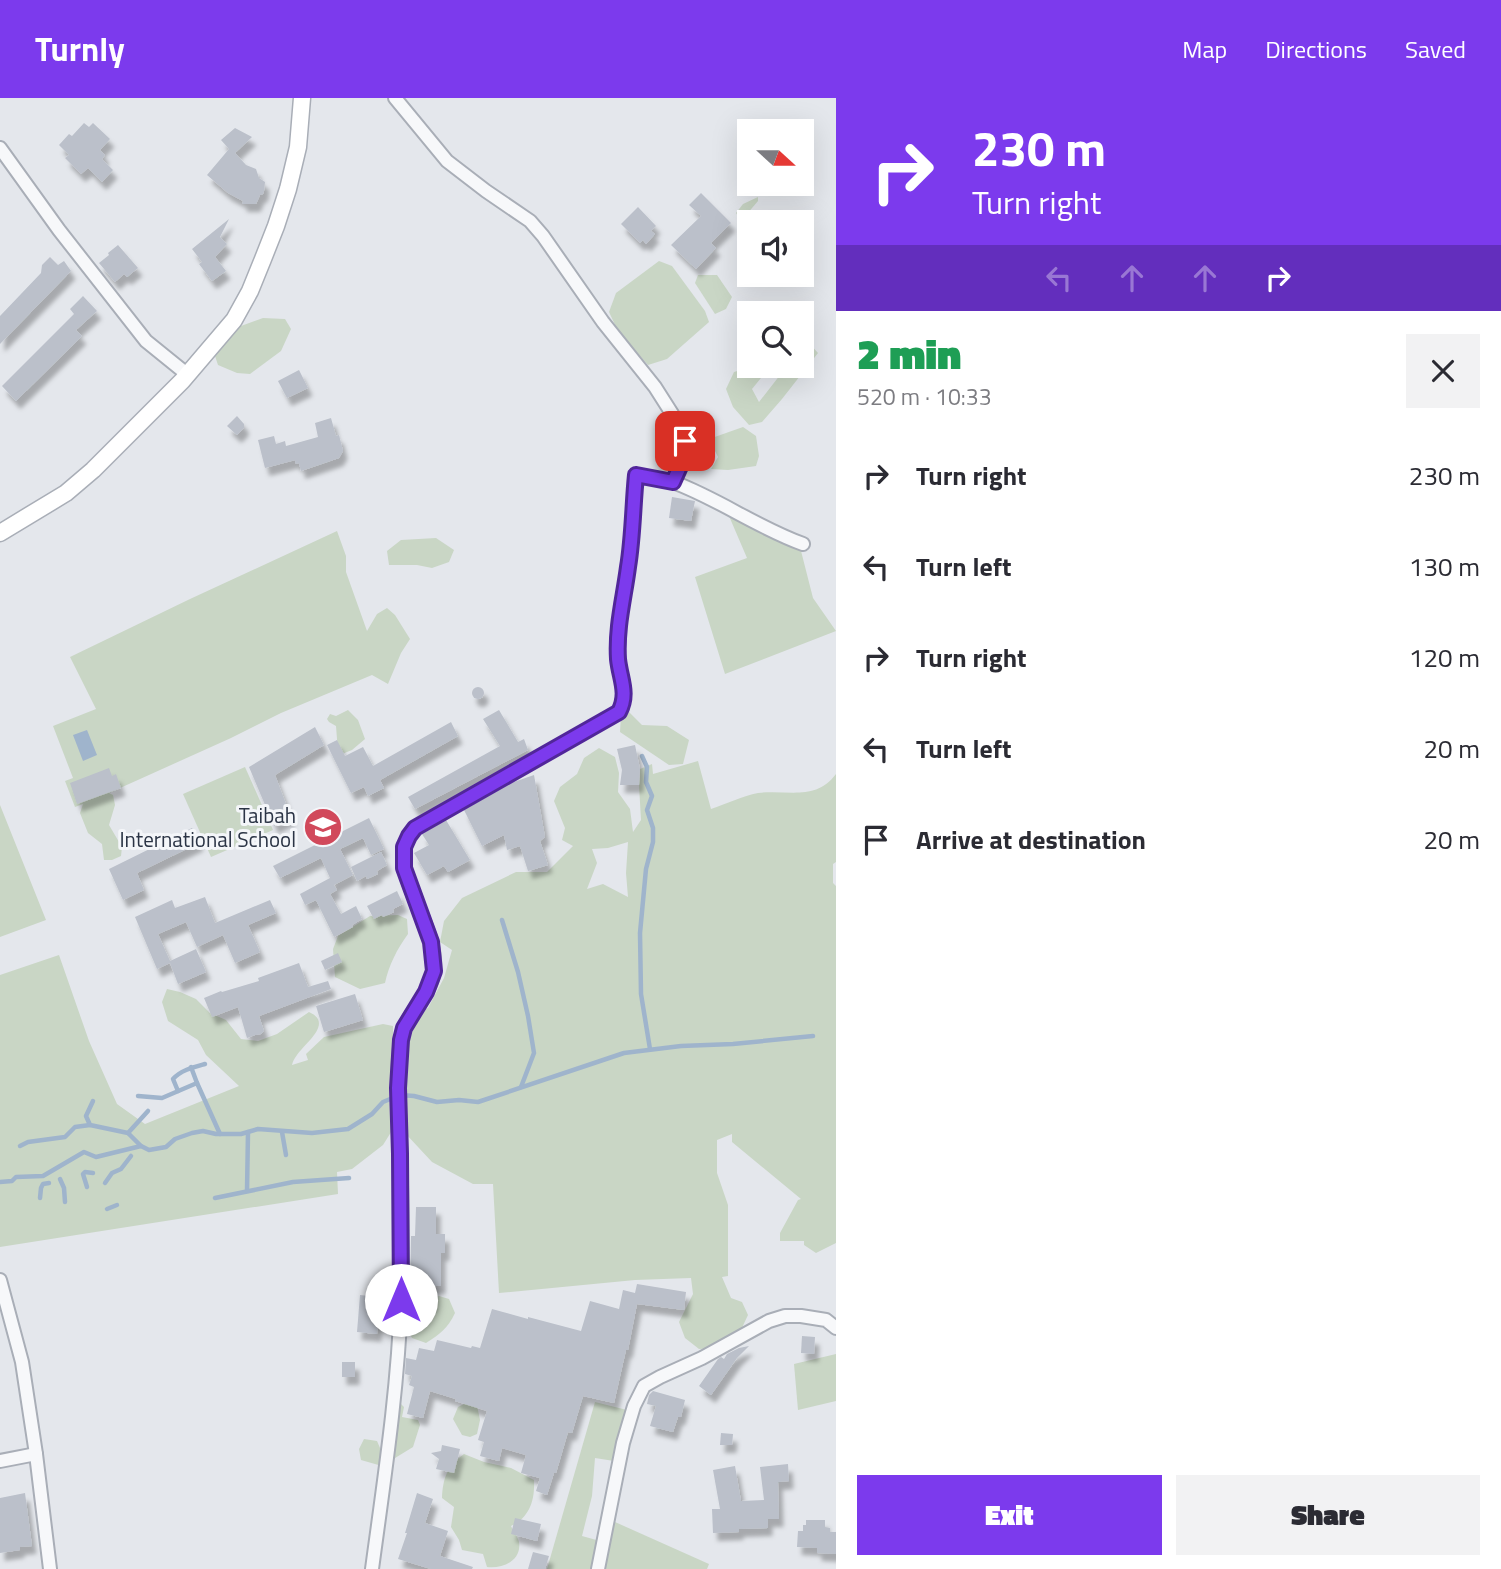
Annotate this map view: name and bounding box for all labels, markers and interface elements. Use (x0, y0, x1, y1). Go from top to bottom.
text: Turnly (35, 24, 125, 74)
text: Map (1182, 31, 1227, 67)
text: Directions (1265, 31, 1367, 67)
text: Saved (1405, 31, 1466, 67)
text: 230 m (972, 110, 1106, 185)
north arrow (737, 119, 814, 196)
map controls (737, 119, 814, 378)
icon: right (857, 126, 948, 217)
text: Turn right (972, 178, 1101, 226)
button: sound (737, 210, 814, 287)
icon: left (1040, 259, 1078, 297)
icon: ahead (1113, 259, 1151, 297)
icon: ahead (1186, 259, 1224, 297)
icon: right (1259, 259, 1297, 297)
button: search (737, 301, 814, 378)
text: 2 min (857, 321, 961, 385)
button: close (1406, 334, 1480, 408)
text: 520 m · 10:33 (857, 379, 992, 414)
pin (655, 411, 715, 471)
icon: arrive (666, 422, 704, 460)
text: Turn right (916, 456, 1027, 495)
text: 230 m (1409, 456, 1480, 495)
icon: right (857, 457, 895, 495)
text: Turn left (916, 547, 1011, 586)
text: 130 m (1409, 547, 1480, 586)
icon: left (857, 548, 895, 586)
text: Turn right (916, 638, 1027, 677)
text: 120 m (1409, 638, 1480, 677)
icon: right (857, 639, 895, 677)
text: Turn left (916, 729, 1011, 768)
text: 20 m (1423, 729, 1480, 768)
icon: left (857, 730, 895, 768)
place label: Taibah International School (119, 799, 296, 855)
school or university icon: Taibah International School (302, 806, 344, 848)
text: Arrive at destination (916, 820, 1146, 859)
text: 20 m (1423, 820, 1480, 859)
icon: arrive (857, 821, 895, 859)
position arrow (364, 1263, 438, 1337)
button: Exit (857, 1475, 1162, 1555)
button: Share (1176, 1475, 1480, 1555)

